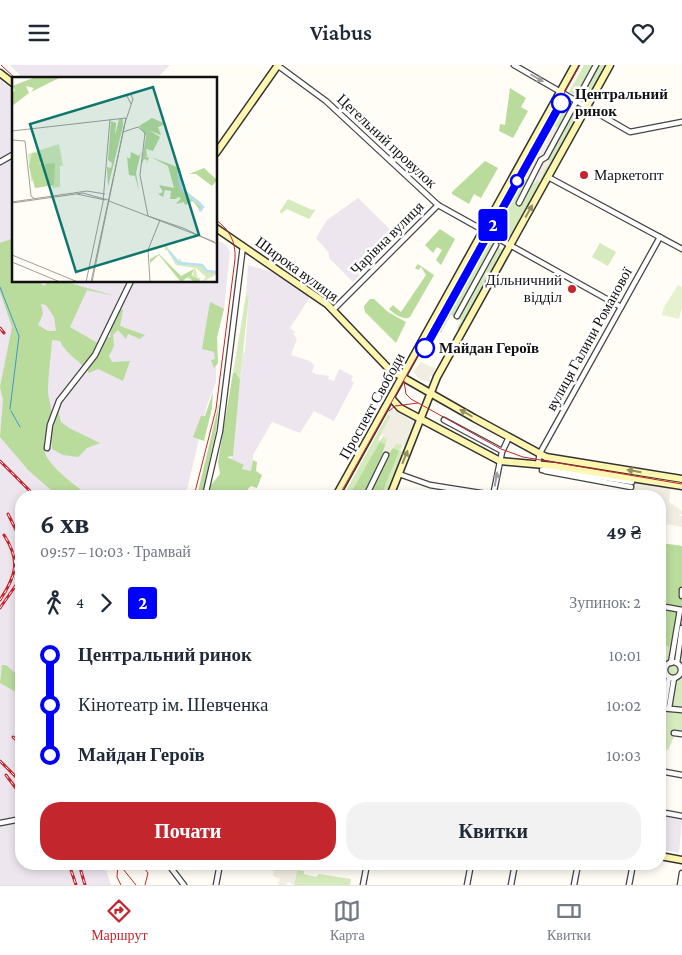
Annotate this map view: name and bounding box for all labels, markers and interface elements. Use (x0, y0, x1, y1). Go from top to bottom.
icon: menu (25, 19, 53, 47)
icon: heart (629, 19, 657, 47)
text: Viabus (310, 20, 372, 45)
one-way arrow (531, 74, 544, 83)
inset map (12, 77, 218, 283)
place label: Центральний ринок (575, 86, 668, 119)
street label: Цегельний провулок (334, 91, 441, 192)
marker: Центральний ринок (551, 93, 571, 113)
place label: Маркетопт (594, 167, 664, 183)
marker: Маркетопт (578, 169, 590, 181)
unlabelled marker (510, 174, 524, 188)
street label: Чарівна вулиця (347, 198, 427, 278)
one-way arrow (525, 203, 533, 218)
line badge: 2 (477, 209, 509, 241)
text: 2 (488, 215, 498, 235)
street label: Широка вулиця (252, 234, 342, 304)
street label: вулиця Галини Романової (543, 264, 636, 414)
place label: Дільничний відділ (486, 272, 563, 305)
marker: Дільничний відділ (566, 283, 578, 295)
marker: Майдан Героїв (415, 338, 435, 358)
place label: Майдан Героїв (439, 340, 539, 356)
street label: Проспект Свободи (336, 350, 408, 462)
one-way arrow (459, 409, 472, 418)
one-way arrow (402, 450, 410, 464)
one-way arrow (626, 467, 642, 475)
one-way arrow (493, 470, 501, 486)
text: 6 хв (40, 508, 89, 539)
text: 49 ₴ (606, 522, 641, 543)
text: 09:57 – 10:03 · Трамвай (40, 543, 191, 560)
icon: walk (40, 589, 68, 617)
icon: forward (92, 589, 120, 617)
text: 2 (138, 593, 147, 613)
text: 4 (76, 594, 84, 611)
text: Зупинок: 2 (569, 594, 641, 611)
text: Центральний ринок (78, 644, 252, 665)
text: 10:01 (609, 647, 641, 664)
text: Кінотеатр ім. Шевченка (78, 694, 268, 715)
text: 10:02 (606, 697, 641, 714)
text: Майдан Героїв (78, 744, 205, 765)
text: 10:03 (607, 747, 641, 764)
button: Почати (40, 802, 336, 860)
button: Квитки (346, 802, 641, 860)
tab: Маршрут (91, 897, 148, 944)
tab: Карта (330, 897, 365, 944)
tab: Квитки (547, 897, 591, 944)

